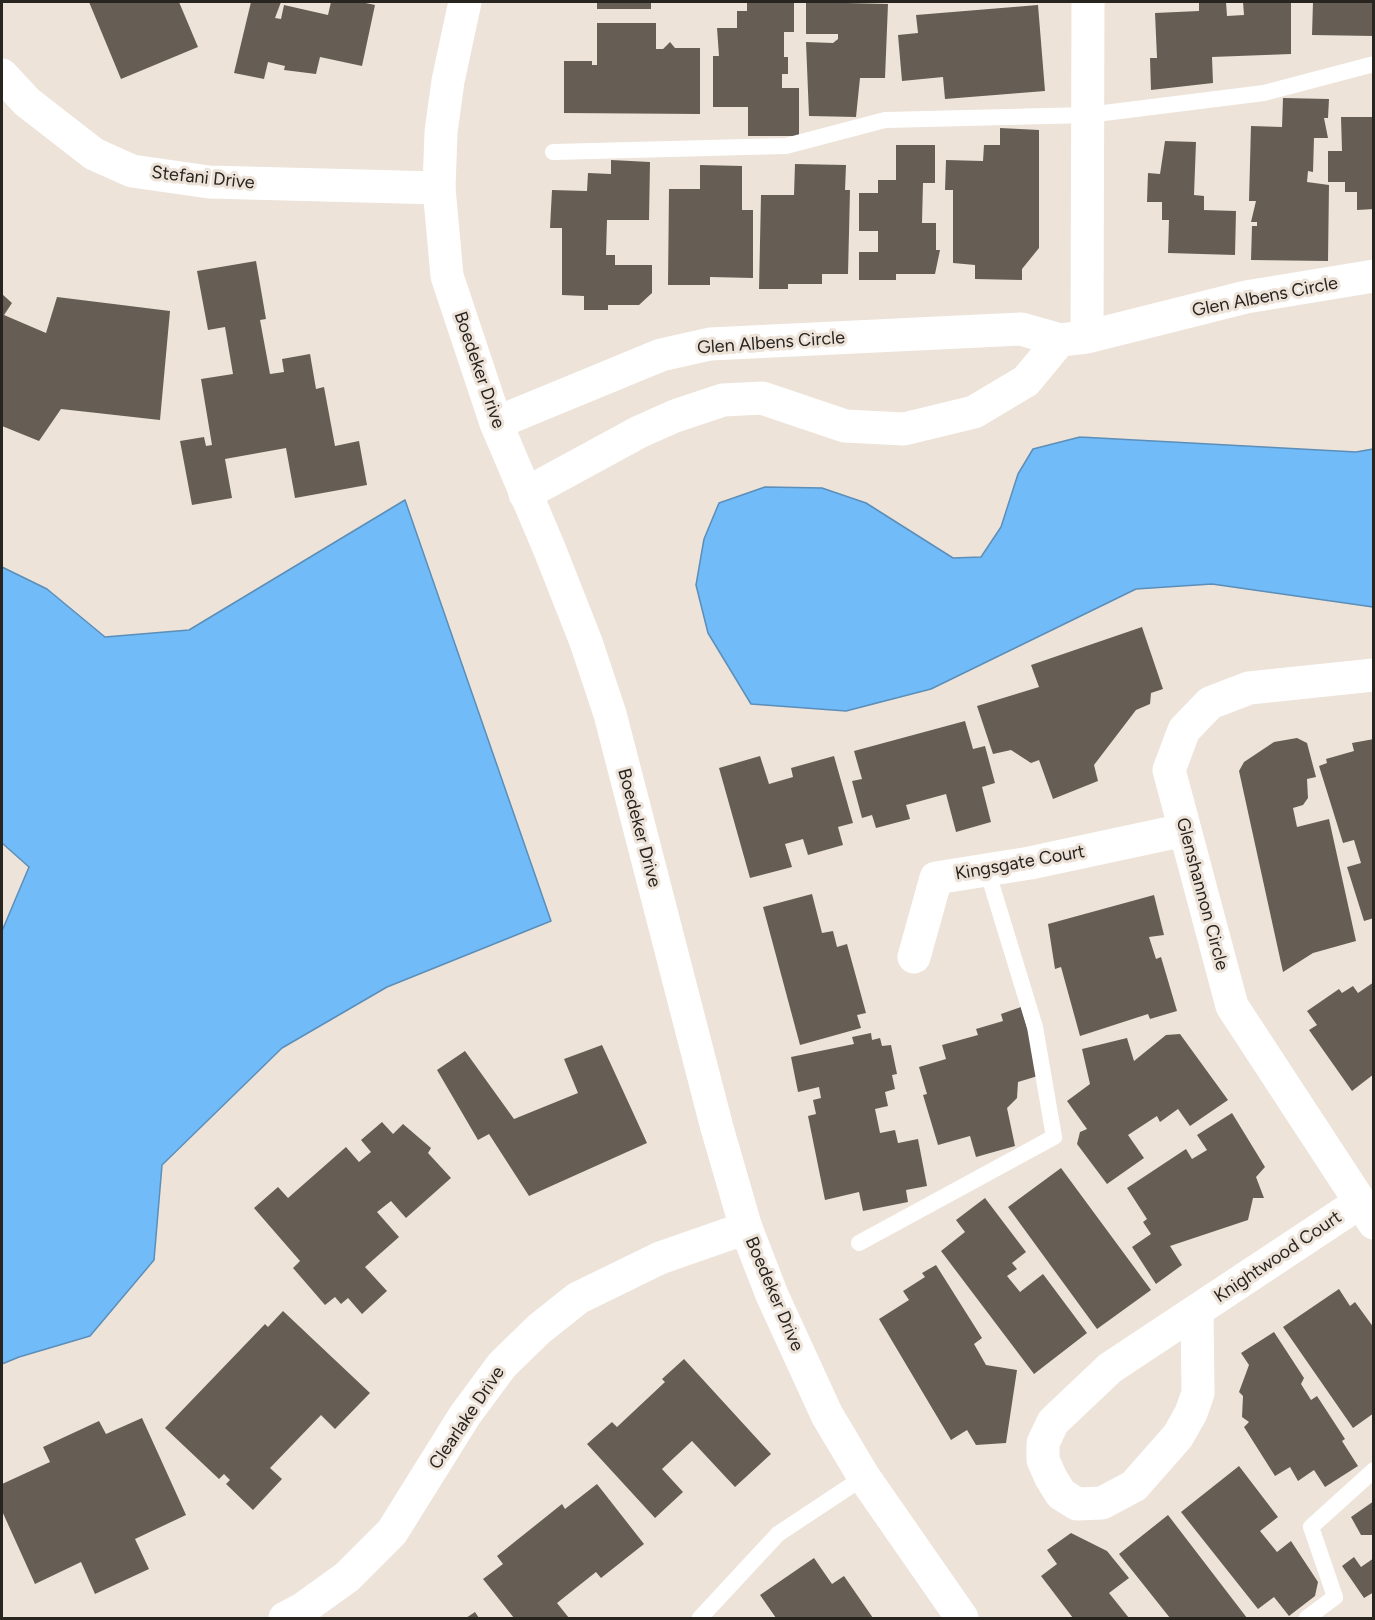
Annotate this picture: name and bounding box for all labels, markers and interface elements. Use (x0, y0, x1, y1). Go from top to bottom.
street label: Stefani Drive (150, 162, 256, 194)
street label: Glen Albens Circle (1190, 272, 1340, 322)
street label: Boedeker Drive (449, 309, 509, 431)
street label: Glen Albens Circle (696, 327, 846, 359)
street label: Boedeker Drive (613, 766, 665, 890)
street label: Glenshannon Circle (1171, 815, 1233, 973)
street label: Kingsgate Court (953, 841, 1087, 885)
street label: Knightwood Court (1210, 1206, 1346, 1308)
street label: Boedeker Drive (740, 1234, 808, 1354)
street label: Clearlake Drive (425, 1362, 509, 1474)

